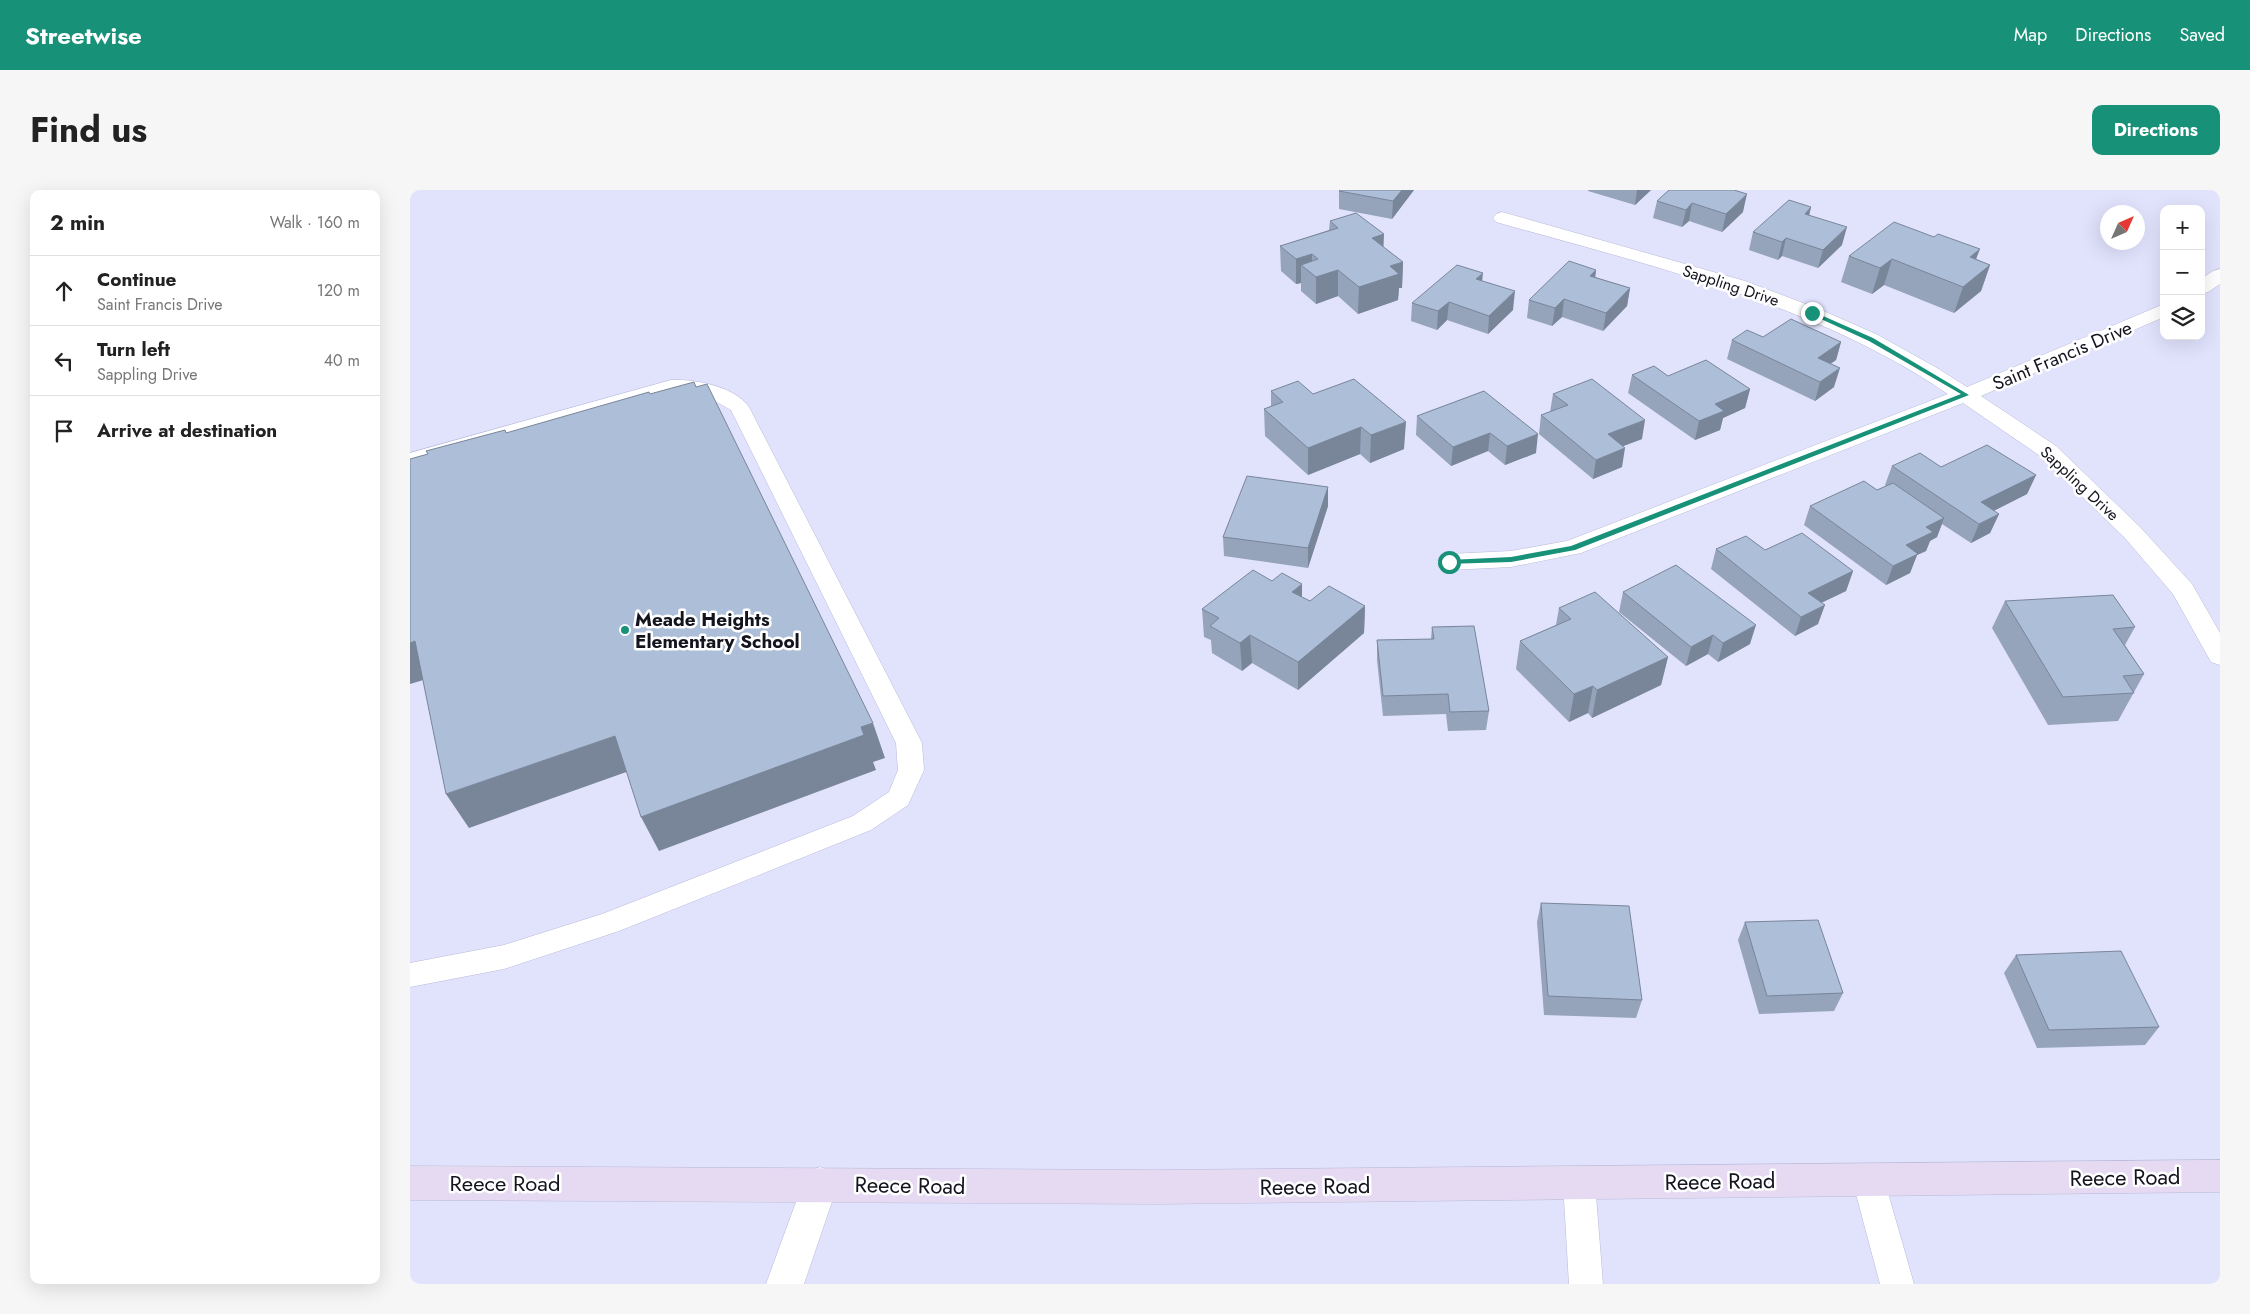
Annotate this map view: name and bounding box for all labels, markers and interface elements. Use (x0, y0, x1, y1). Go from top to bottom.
text: Streetwise (25, 18, 142, 53)
text: Map (2014, 22, 2047, 48)
text: Directions (2075, 22, 2151, 48)
text: Saved (2179, 22, 2225, 48)
text: Find us (30, 105, 147, 155)
button: Directions (2092, 105, 2220, 155)
north arrow (2100, 205, 2145, 250)
map controls (2160, 205, 2205, 340)
button: + (2160, 205, 2205, 250)
text: 2 min (50, 208, 105, 238)
text: Walk · 160 m (270, 211, 360, 234)
button: − (2160, 250, 2205, 295)
street label: Sappling Drive (1680, 259, 1782, 312)
text: Continue (97, 266, 176, 293)
icon: ahead (50, 277, 78, 305)
text: 120 m (317, 279, 360, 302)
text: Saint Francis Drive (97, 293, 223, 316)
button: layers (2160, 295, 2205, 340)
route end (1801, 302, 1824, 325)
street label: Saint Francis Drive (1988, 314, 2136, 397)
text: Turn left (97, 336, 170, 363)
icon: left (50, 347, 78, 375)
text: 40 m (324, 349, 360, 372)
text: Sappling Drive (97, 363, 197, 386)
icon: arrive (50, 417, 78, 445)
text: Arrive at destination (97, 417, 277, 444)
street label: Sappling Drive (2035, 441, 2124, 526)
route start (1438, 551, 1461, 574)
place label: Meade Heights Elementary School (635, 606, 800, 655)
marker: Meade Heights Elementary School (619, 624, 631, 636)
street label: Reece Road (2069, 1160, 2181, 1194)
street label: Reece Road (1664, 1164, 1776, 1198)
street label: Reece Road (450, 1167, 560, 1199)
street label: Reece Road (854, 1168, 966, 1202)
street label: Reece Road (1259, 1169, 1371, 1203)

